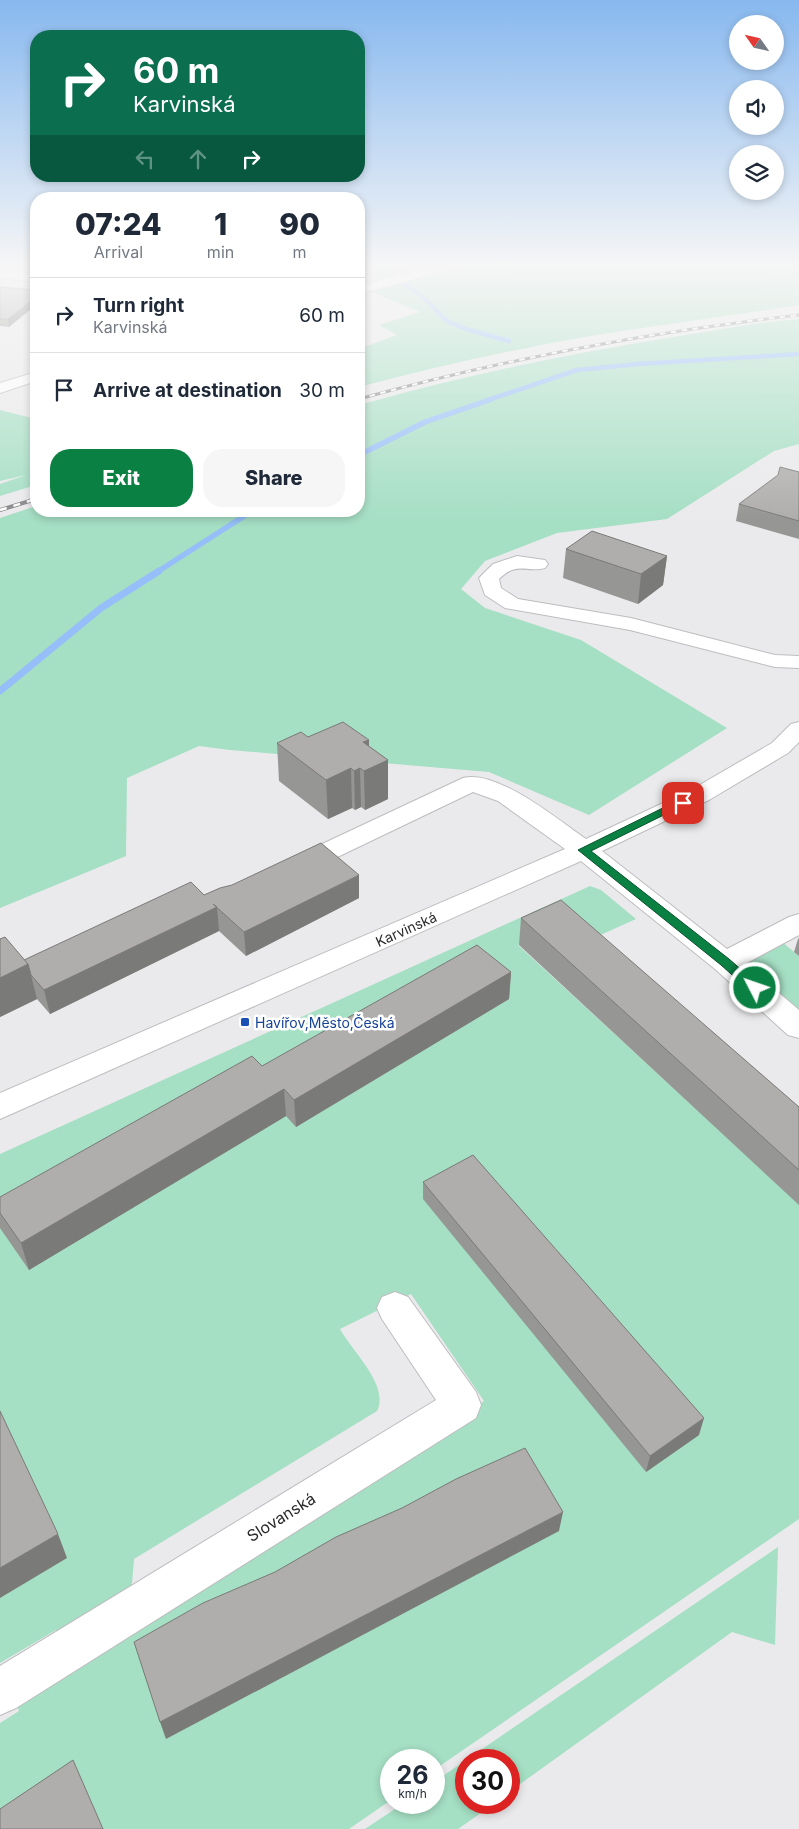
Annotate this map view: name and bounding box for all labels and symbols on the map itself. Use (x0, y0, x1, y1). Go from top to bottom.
north arrow (729, 15, 784, 70)
pin (662, 782, 704, 824)
street label: Karvinská (373, 908, 439, 950)
position arrow (728, 961, 780, 1013)
place label: Havířov,Město,Česká (255, 1014, 395, 1031)
marker: Havířov,Město,Česká (239, 1016, 251, 1028)
street label: Slovanská (243, 1488, 319, 1546)
speed limit sign: 30 (455, 1749, 520, 1814)

